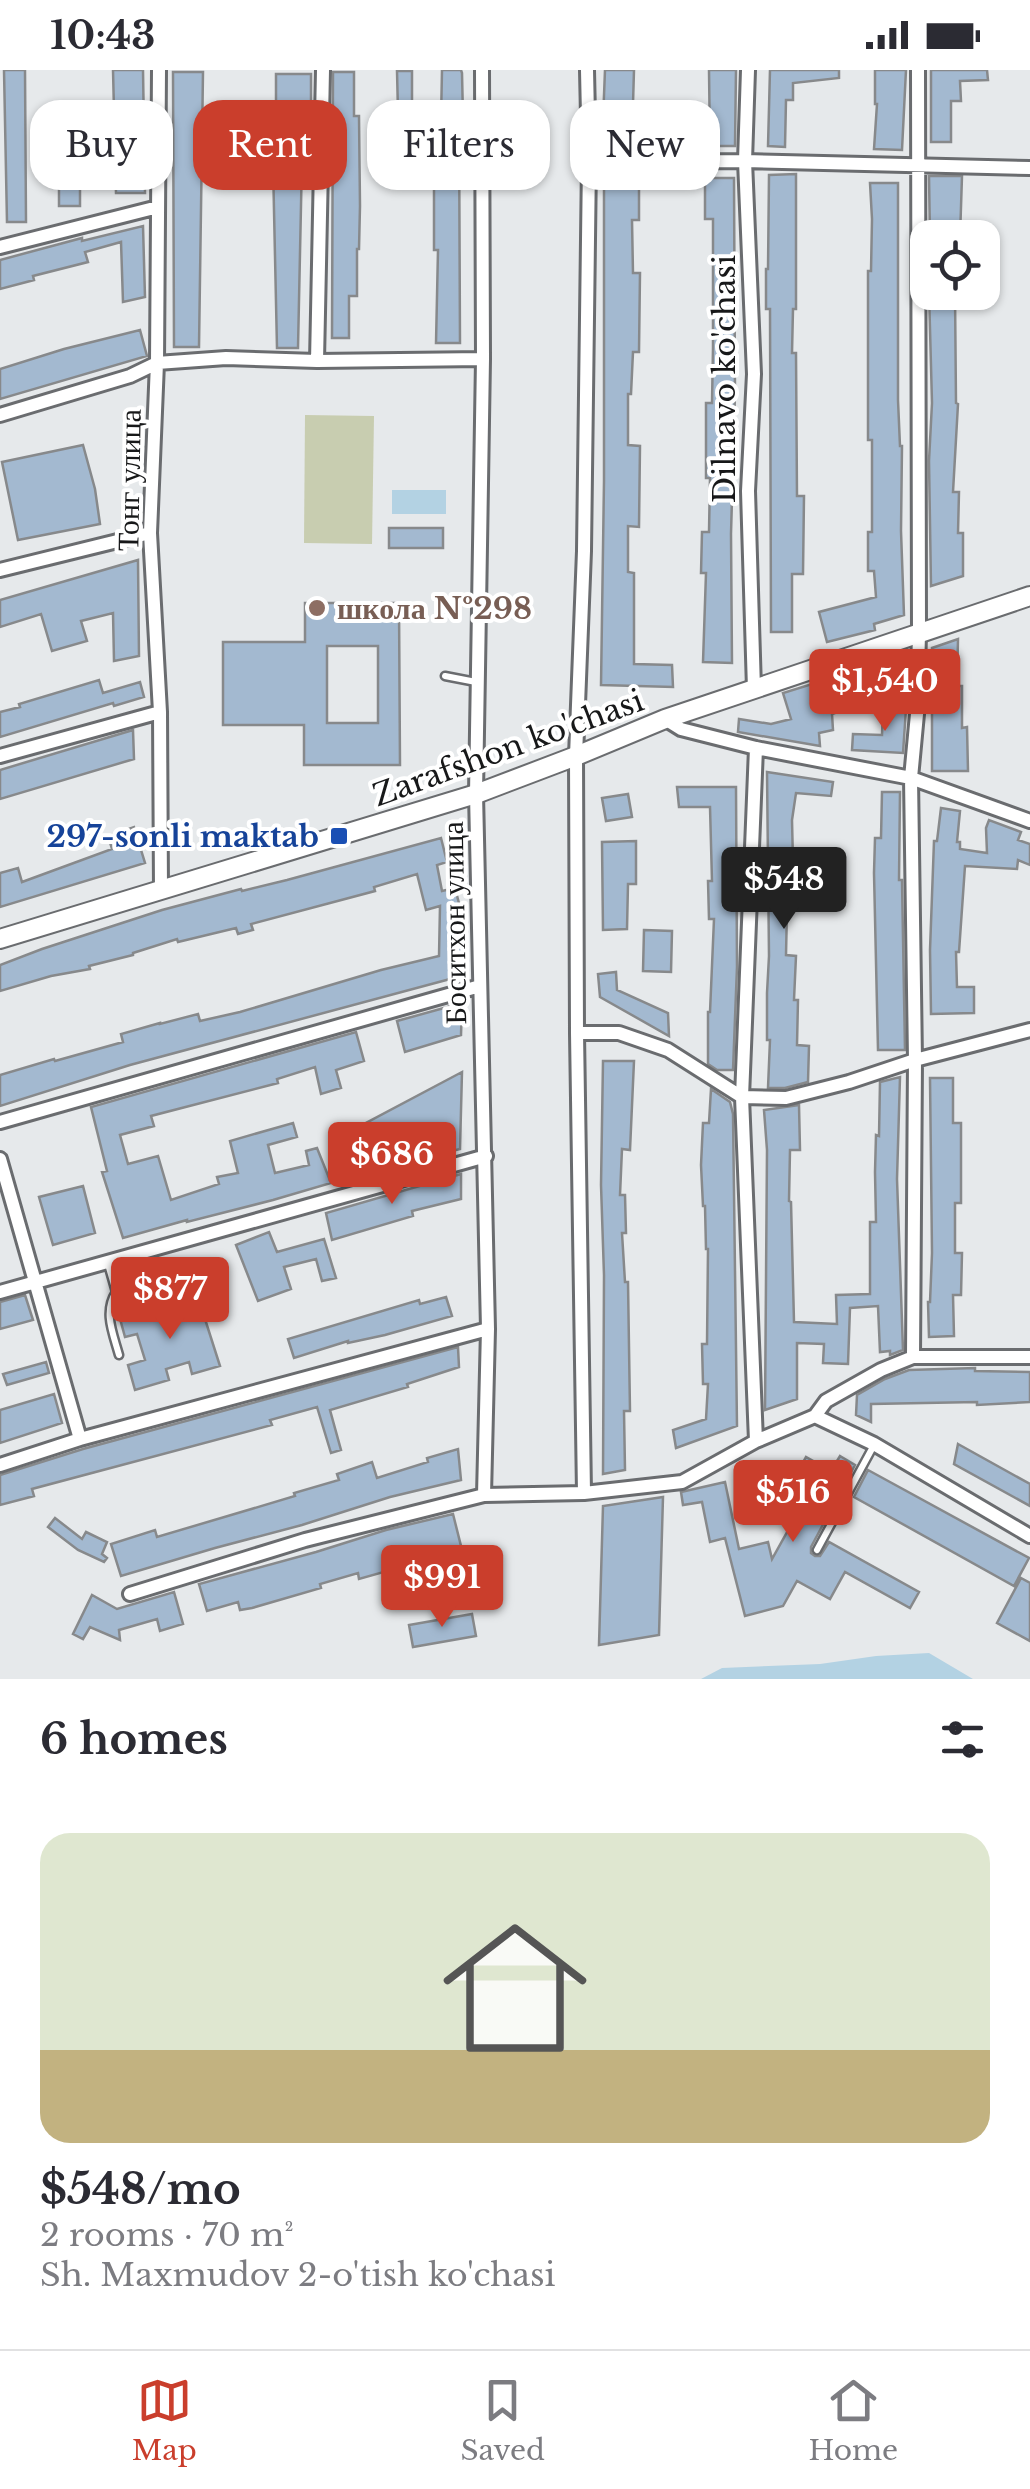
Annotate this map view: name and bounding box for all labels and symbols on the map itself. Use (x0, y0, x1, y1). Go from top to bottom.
street label: Dilnavo ko'chasi (706, 255, 743, 503)
street label: Тонг улица (109, 409, 149, 551)
place label: школа №298 (337, 590, 532, 627)
marker: школа №298 (306, 597, 328, 619)
pin: $1,540 (804, 649, 966, 734)
street label: Zarafshon ko'chasi (368, 682, 648, 814)
place label: 297-sonli maktab (46, 818, 319, 855)
street label: Боситхон улица (434, 821, 474, 1025)
marker: 297-sonli maktab (328, 825, 350, 847)
pin: $548 (725, 847, 843, 932)
pin: $686 (333, 1122, 451, 1207)
pin: $877 (111, 1257, 229, 1342)
pin: $516 (734, 1460, 852, 1545)
pin: $991 (383, 1545, 501, 1630)

